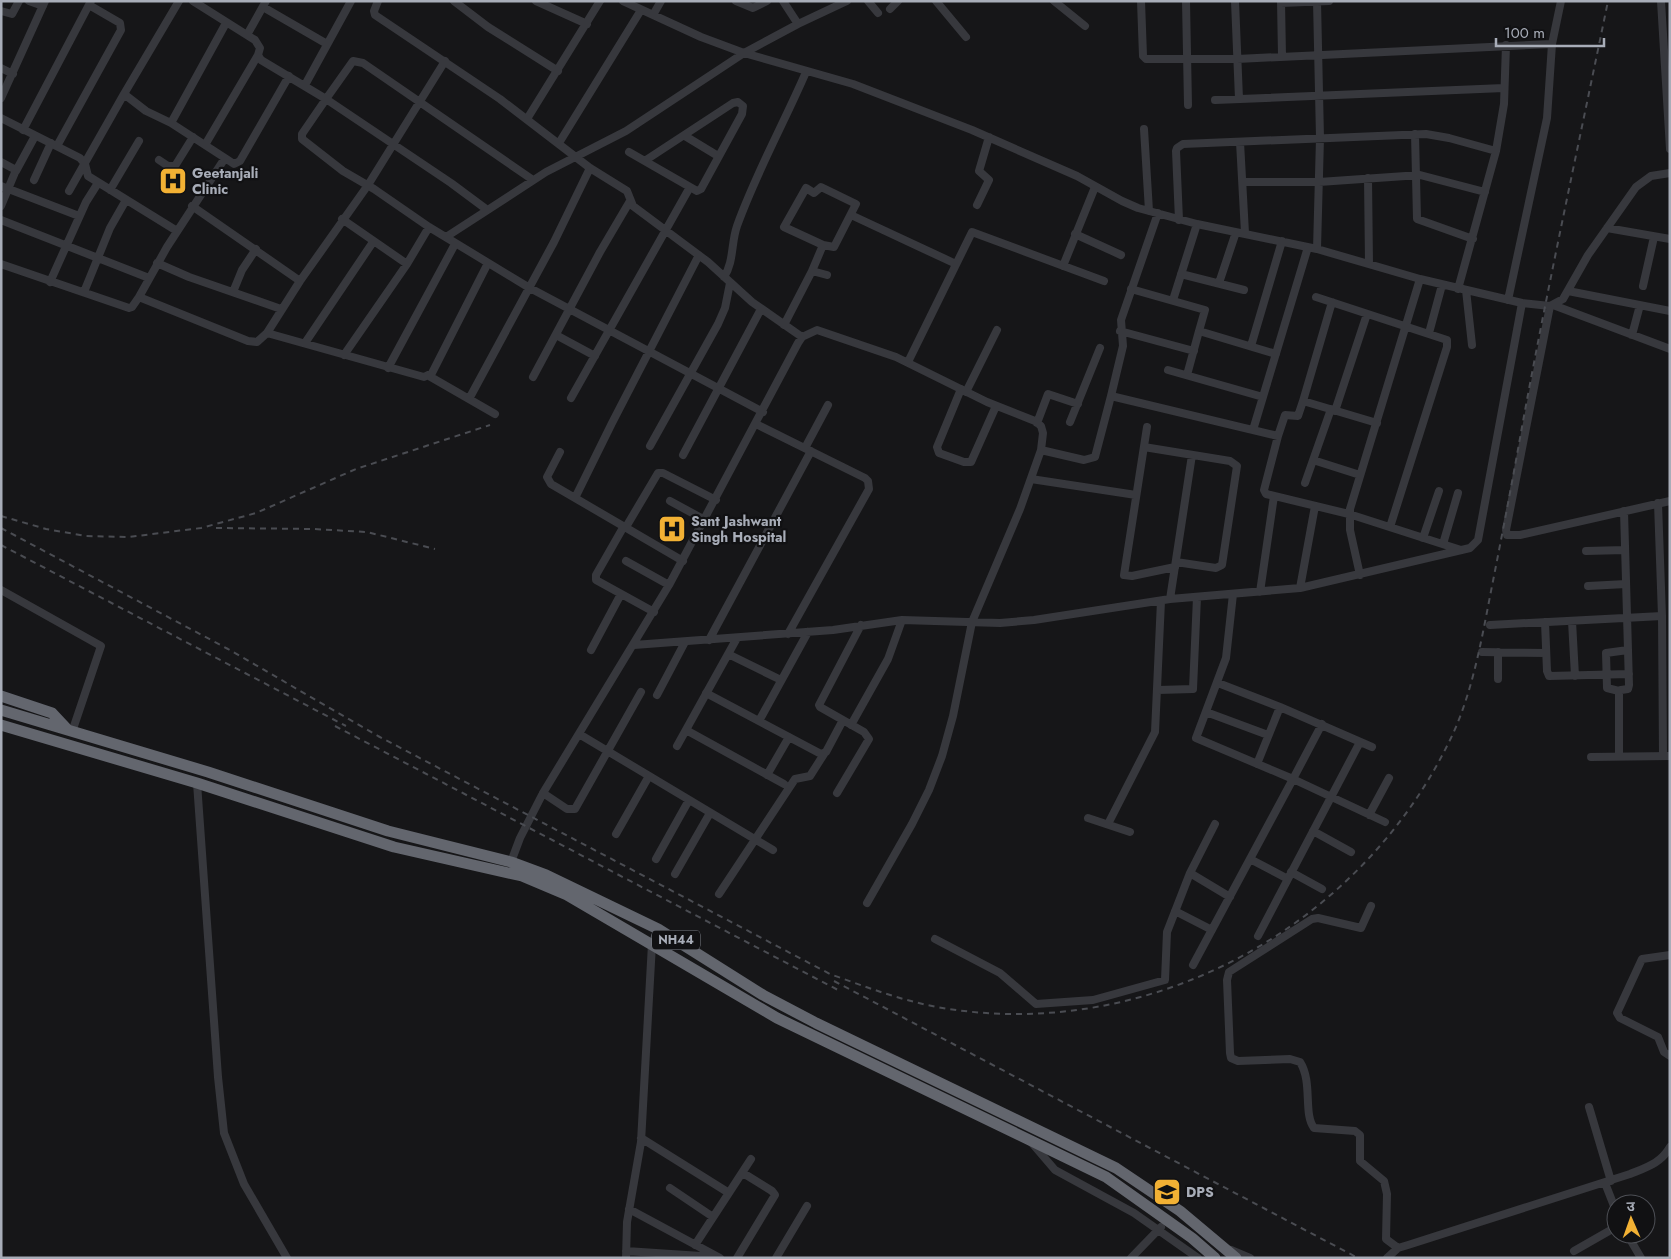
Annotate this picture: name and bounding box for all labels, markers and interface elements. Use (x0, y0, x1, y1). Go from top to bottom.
scale bar (1496, 15, 1604, 47)
text: 100 m (1504, 22, 1545, 44)
place label: Geetanjali Clinic (192, 163, 259, 199)
hospital icon: Geetanjali Clinic (158, 166, 188, 196)
place label: Sant Jashwant Singh Hospital (691, 511, 786, 547)
hospital icon: Sant Jashwant Singh Hospital (657, 514, 687, 544)
road number: NH44 (652, 930, 700, 950)
school or university icon: DPS (1152, 1177, 1182, 1207)
place label: DPS (1186, 1182, 1214, 1202)
north arrow (1606, 1194, 1656, 1244)
text: उ (1626, 1196, 1636, 1216)

